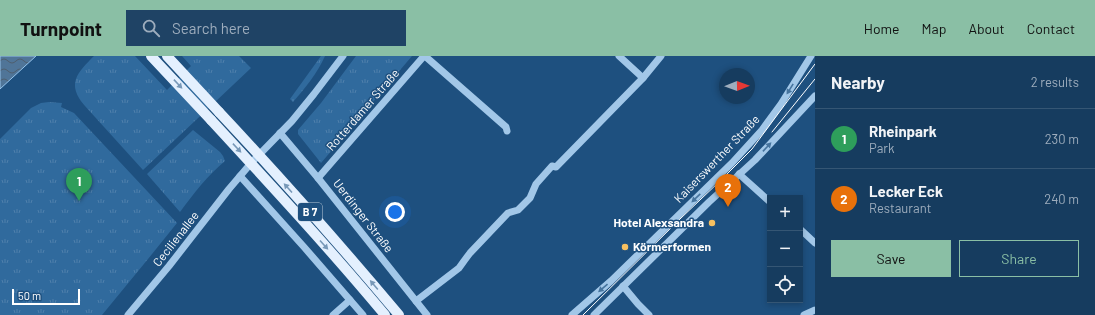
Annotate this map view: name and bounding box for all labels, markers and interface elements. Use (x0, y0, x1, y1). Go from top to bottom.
search box (126, 10, 406, 46)
text: Turnpoint (20, 17, 102, 40)
icon: search (140, 17, 162, 39)
text: Search here (172, 19, 250, 37)
text: Home (864, 20, 900, 37)
text: Map (922, 20, 946, 37)
text: About (968, 20, 1005, 37)
text: Contact (1027, 20, 1075, 37)
street label: Rotterdamer Straße (323, 66, 402, 153)
north arrow (719, 68, 755, 104)
text: Nearby (831, 72, 885, 92)
text: 2 results (1031, 74, 1079, 90)
one-way arrow (173, 80, 182, 89)
one-way arrow (786, 84, 794, 94)
street label: Kaiserswerther Straße (671, 111, 762, 205)
text: Rheinpark (869, 122, 937, 140)
text: 1 (842, 131, 846, 147)
text: 230 m (1045, 131, 1079, 147)
text: Park (869, 140, 895, 156)
one-way arrow (762, 142, 772, 152)
one-way arrow (232, 143, 242, 153)
pin: 1 (66, 168, 92, 201)
pin: 2 (715, 174, 741, 207)
street label: Uerdinger Straße (331, 176, 397, 255)
one-way arrow (284, 182, 293, 193)
text: Lecker Eck (869, 182, 943, 200)
text: 2 (840, 191, 848, 207)
text: 240 m (1044, 191, 1079, 207)
one-way arrow (691, 193, 701, 203)
map controls (767, 195, 803, 303)
button: + (767, 195, 803, 231)
text: Restaurant (869, 200, 931, 216)
your location (385, 202, 405, 222)
road number: B 7 (298, 203, 322, 221)
street label: Cecilienallee (149, 208, 201, 269)
place label: Hotel Alexsandra (613, 215, 704, 229)
marker: Hotel Alexsandra (707, 218, 717, 228)
button: − (767, 231, 803, 267)
one-way arrow (320, 239, 329, 250)
place label: Körmerformen (633, 239, 711, 253)
button: Save (831, 240, 951, 277)
button: Share (959, 240, 1079, 277)
marker: Körmerformen (620, 242, 630, 252)
button: locate (767, 267, 803, 303)
one-way arrow (370, 280, 379, 291)
one-way arrow (598, 284, 608, 293)
scale bar (12, 287, 80, 306)
text: 50 m (18, 289, 41, 302)

